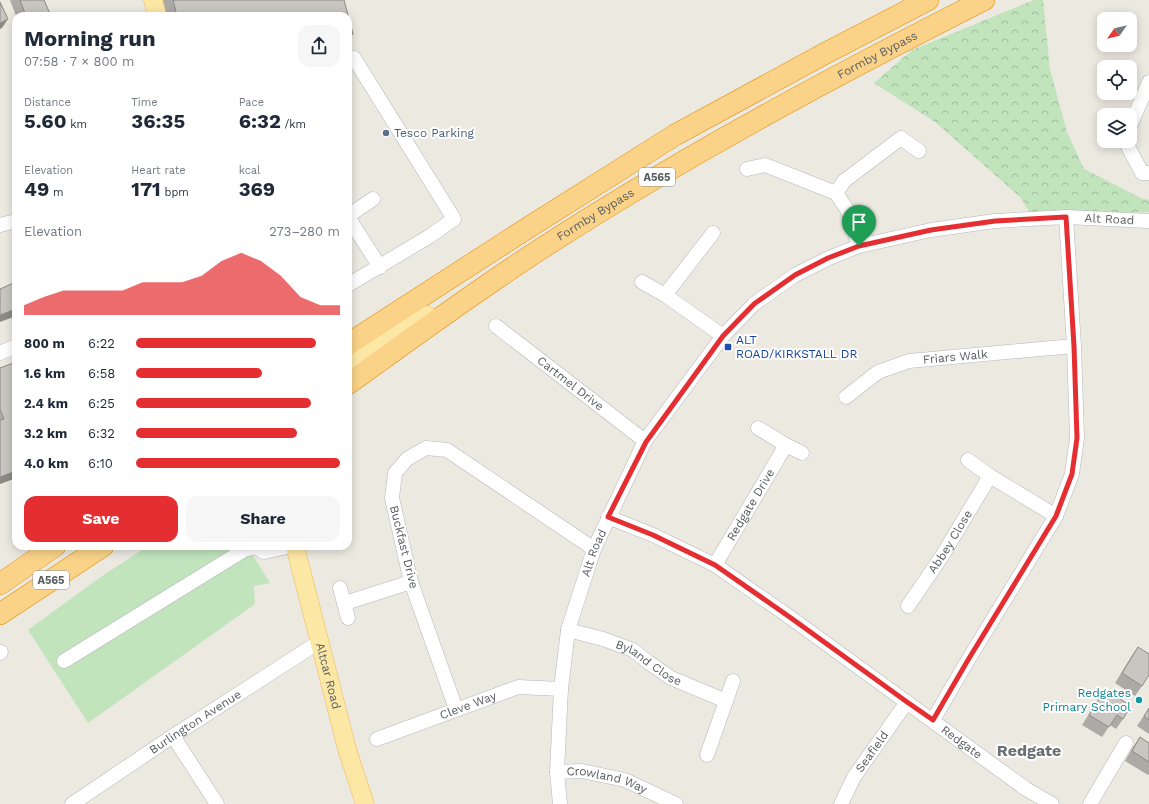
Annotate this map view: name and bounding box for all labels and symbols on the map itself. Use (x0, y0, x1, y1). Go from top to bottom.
north arrow (1097, 12, 1137, 52)
street label: Formby Bypass (835, 28, 920, 82)
place label: Tesco Parking (394, 126, 475, 140)
marker: Tesco Parking (381, 128, 391, 138)
road number: A565 (639, 168, 675, 186)
street label: Formby Bypass (554, 185, 637, 244)
pin (842, 205, 876, 246)
street label: Alt Road (1084, 211, 1135, 227)
place label: ALT ROAD/KIRKSTALL DR (736, 333, 857, 361)
marker: ALT ROAD/KIRKSTALL DR (723, 342, 733, 352)
street label: Friars Walk (922, 347, 988, 367)
street label: Cartmel Drive (534, 353, 606, 414)
street label: Redgate Drive (724, 466, 777, 543)
street label: Buckfast Drive (387, 504, 421, 590)
street label: Abbey Close (925, 507, 975, 576)
street label: Alt Road (579, 527, 609, 578)
road number: A565 (33, 571, 69, 589)
street label: Byland Close (614, 637, 684, 689)
street label: Altcar Road (313, 641, 343, 710)
place label: Redgates Primary School (1043, 686, 1131, 714)
street label: Burlington Avenue (147, 687, 244, 757)
street label: Cleve Way (438, 688, 499, 722)
marker: Redgates Primary School (1134, 695, 1144, 705)
street label: Redgate (938, 723, 985, 762)
street label: Seafield (853, 728, 891, 775)
district label: Redgate (997, 741, 1061, 760)
street label: Crowland Way (566, 764, 650, 797)

